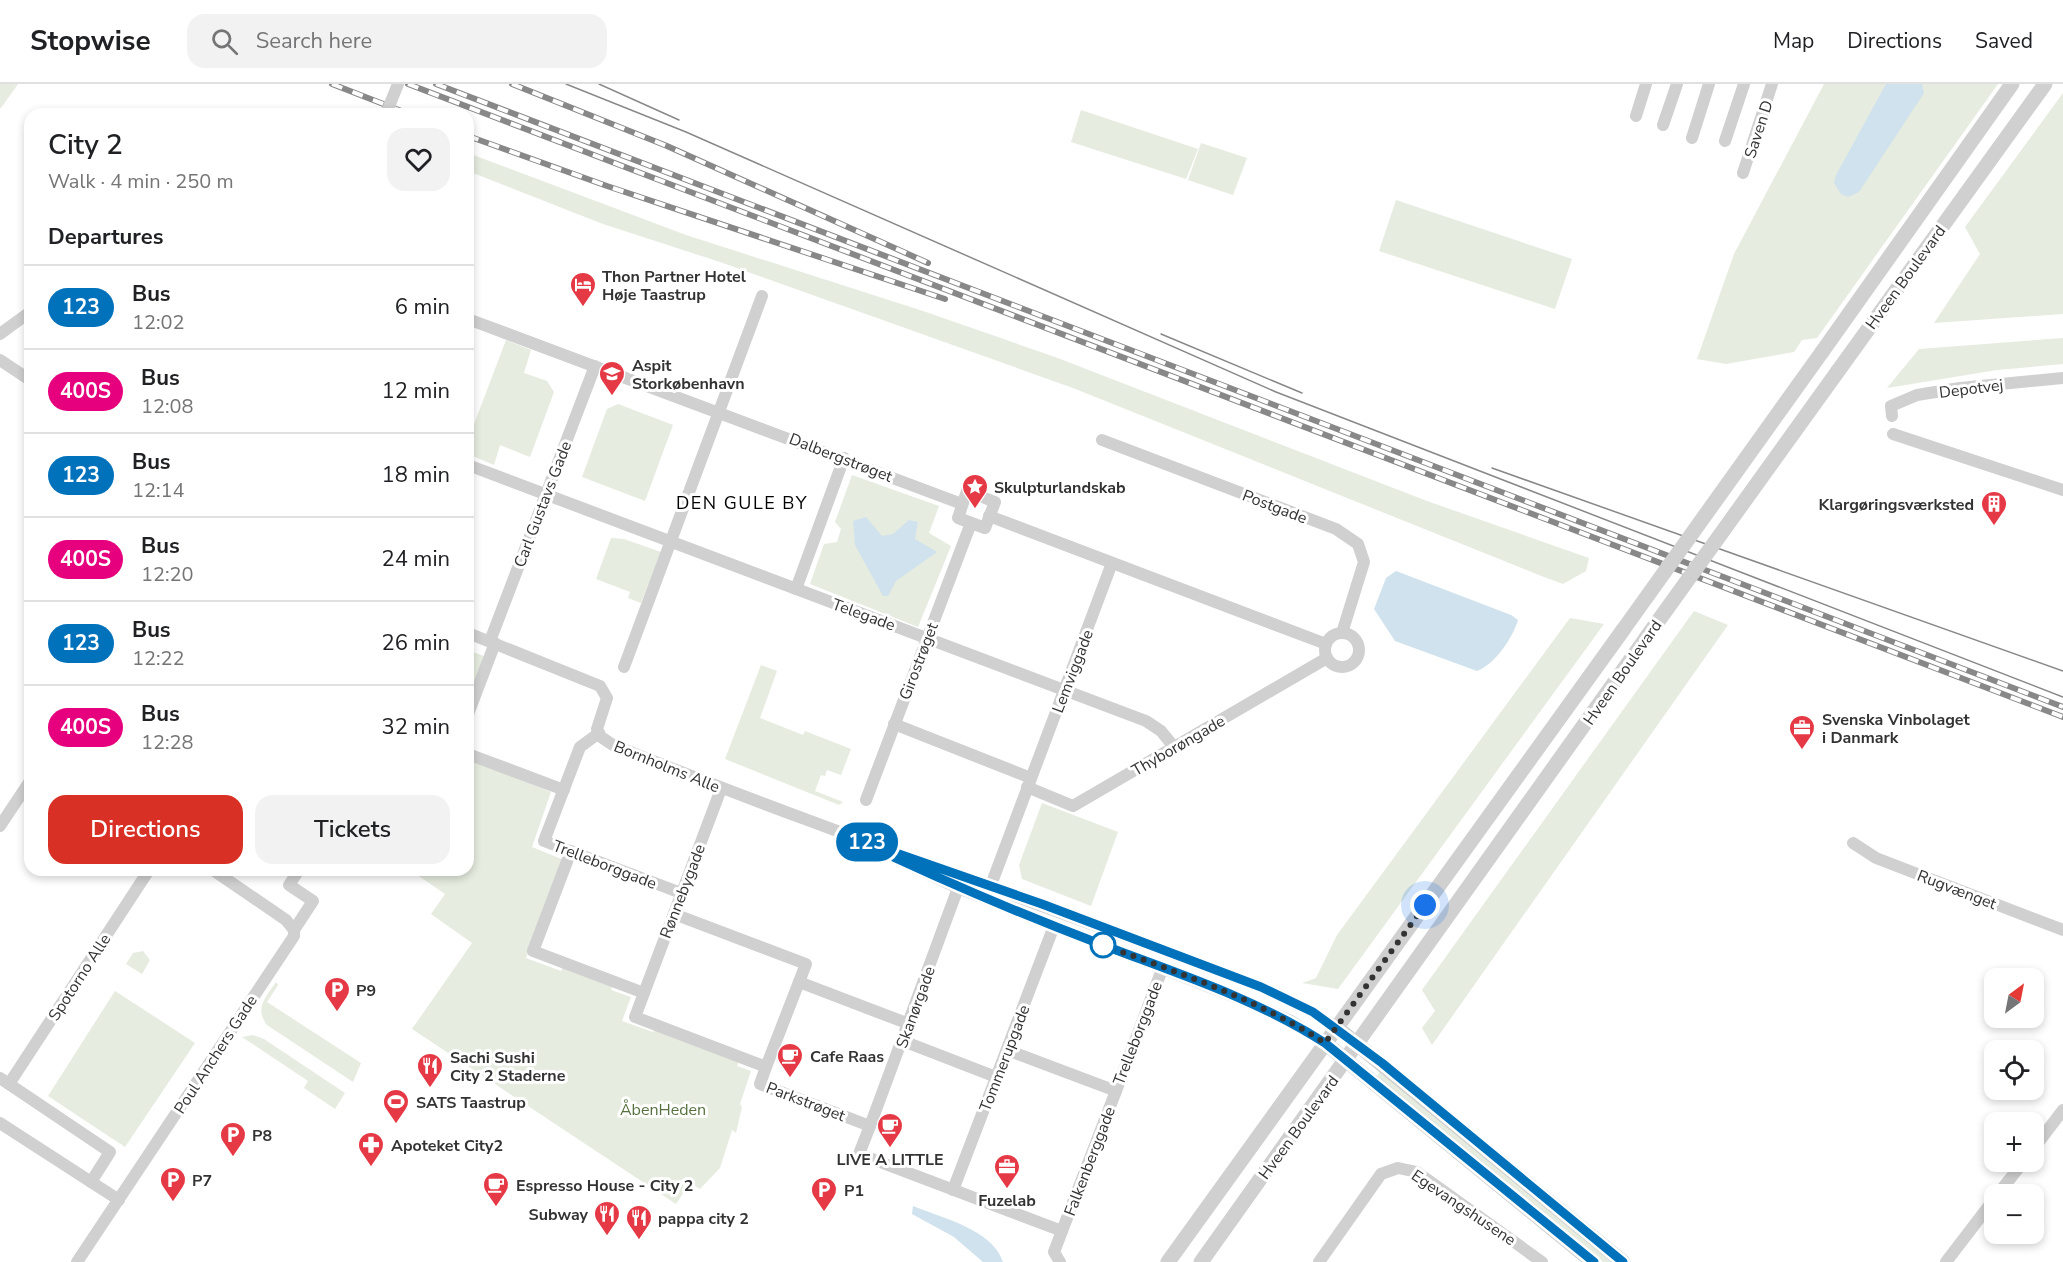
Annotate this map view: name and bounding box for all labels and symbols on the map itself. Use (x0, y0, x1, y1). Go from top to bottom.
street label: Saven D (1739, 97, 1779, 161)
street label: Hveen Boulevard (1861, 221, 1951, 334)
place label: Thon Partner Hotel Høje Taastrup (602, 266, 746, 306)
hotel icon: Thon Partner Hotel Høje Taastrup (568, 270, 598, 308)
place label: Aspit Storkøbenhavn (632, 355, 745, 395)
school or university icon: Aspit Storkøbenhavn (597, 359, 627, 397)
street label: Depotvej (1938, 374, 2005, 404)
street label: Dalbergstrøget (786, 428, 896, 488)
street label: Carl Gustavs Gade (509, 438, 577, 571)
place icon: Skulpturlandskab (960, 472, 990, 510)
place label: Skulpturlandskab (994, 477, 1126, 499)
street label: Postgade (1239, 485, 1310, 529)
building icon: Klargøringsværksted (1979, 489, 2009, 527)
district label: DEN GULE BY (676, 491, 808, 515)
place label: Klargøringsværksted (1819, 494, 1974, 516)
street label: Telegade (829, 593, 898, 637)
street label: Hveen Boulevard (1578, 616, 1667, 730)
street label: Girostrøget (894, 619, 944, 703)
street label: Lemviggade (1047, 626, 1099, 716)
place label: Svenska Vinbolaget i Danmark (1822, 709, 1970, 749)
street label: Thyborøngade (1128, 710, 1229, 781)
office icon: Svenska Vinbolaget i Danmark (1787, 713, 1817, 751)
street label: Bornholms Alle (610, 736, 723, 798)
line badge: 123 (832, 822, 902, 861)
street label: Trelleborggade (550, 835, 660, 895)
street label: Rønnebygade (655, 841, 711, 942)
street label: Rugvænget (1914, 865, 2000, 915)
your location (1410, 890, 1440, 920)
street label: Spotorno Alle (43, 930, 116, 1025)
unlabelled marker (1090, 932, 1116, 958)
street label: Skanørgade (891, 963, 941, 1051)
north arrow (1984, 968, 2044, 1028)
parking icon: P9 (322, 975, 352, 1013)
street label: Trelleborggade (1108, 978, 1168, 1088)
place label: P9 (356, 980, 376, 1002)
street label: Poul Anchers Gade (169, 991, 263, 1118)
street label: Tommerupgade (974, 1002, 1035, 1115)
cafe icon: Cafe Raas (775, 1041, 805, 1079)
place label: Cafe Raas (810, 1046, 884, 1068)
place label: Sachi Sushi City 2 Staderne (450, 1047, 566, 1087)
restaurant icon: Sachi Sushi City 2 Staderne (415, 1051, 445, 1089)
street label: Hveen Boulevard (1254, 1071, 1344, 1184)
street label: Parkstrøget (763, 1077, 849, 1127)
sports icon: SATS Taastrup (381, 1087, 411, 1125)
place label: SATS Taastrup (416, 1092, 526, 1114)
park label: ÅbenHeden (620, 1099, 706, 1121)
street label: Falkenberggade (1059, 1103, 1121, 1219)
cafe icon: LIVE A LITTLE (875, 1111, 905, 1149)
parking icon: P8 (218, 1120, 248, 1158)
place label: P8 (252, 1125, 272, 1147)
pharmacy icon: Apoteket City2 (356, 1130, 386, 1168)
place label: Apoteket City2 (391, 1135, 503, 1157)
place label: LIVE A LITTLE (836, 1149, 944, 1171)
office icon: Fuzelab (992, 1152, 1022, 1190)
parking icon: P7 (158, 1165, 188, 1203)
street label: Egevangshusene (1407, 1165, 1520, 1251)
place label: P7 (192, 1170, 212, 1192)
cafe icon: Espresso House - City 2 (481, 1170, 511, 1208)
place label: Espresso House - City 2 (516, 1175, 693, 1197)
parking icon: P1 (809, 1175, 839, 1213)
place label: P1 (844, 1180, 864, 1202)
place label: Fuzelab (978, 1190, 1036, 1212)
restaurant icon: Subway (592, 1199, 622, 1237)
restaurant icon: pappa city 2 (624, 1203, 654, 1241)
place label: Subway (529, 1204, 589, 1226)
place label: pappa city 2 (658, 1208, 749, 1230)

